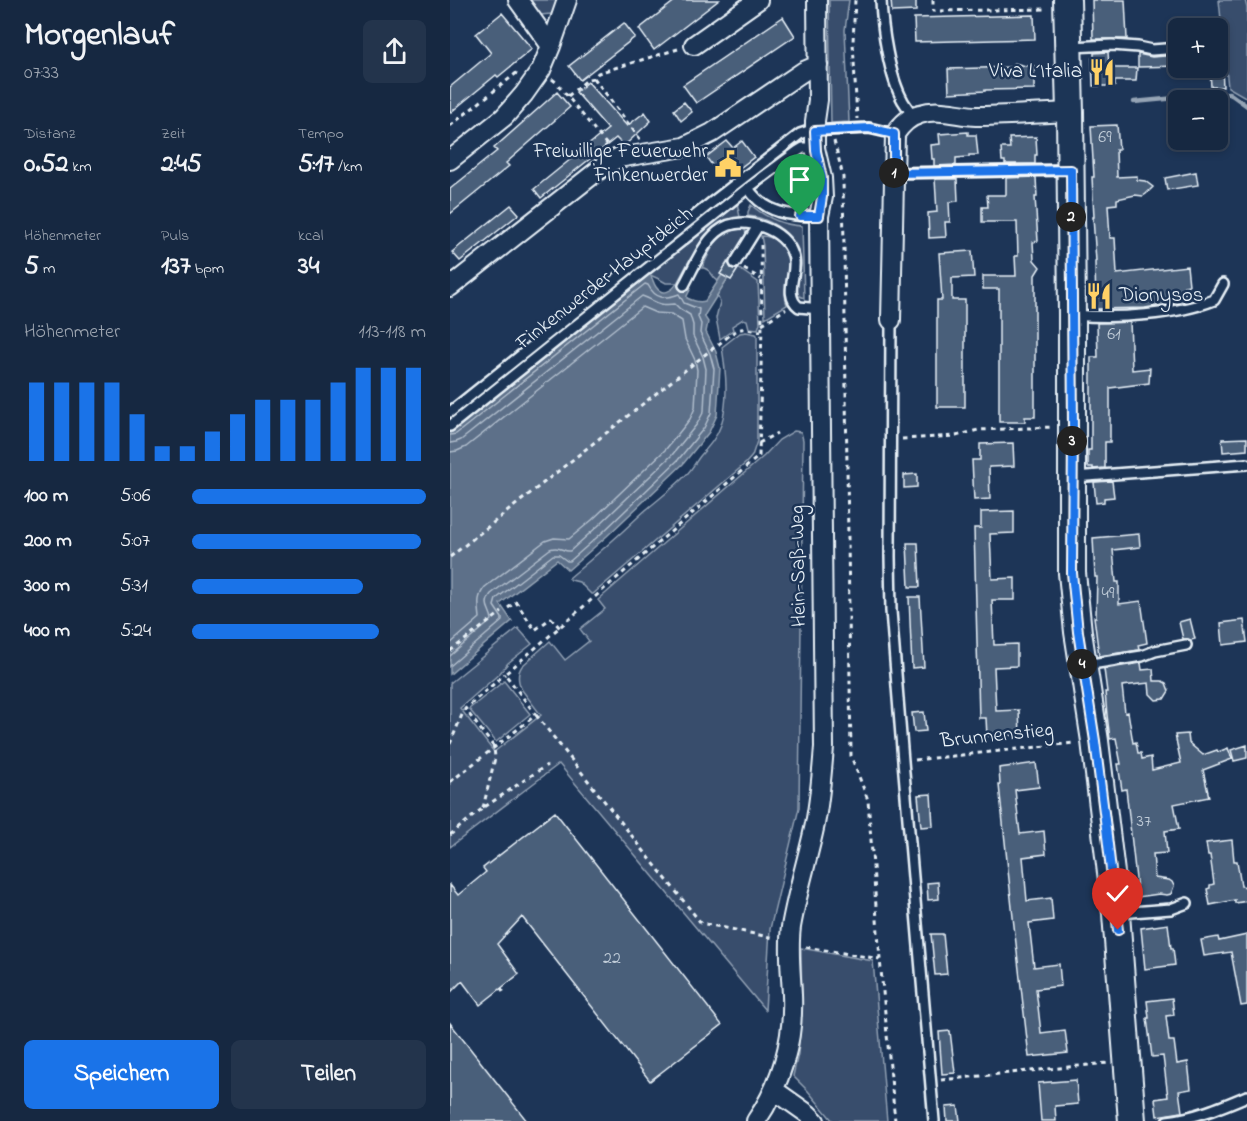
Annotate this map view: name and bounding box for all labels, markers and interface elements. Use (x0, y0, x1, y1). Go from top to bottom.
text: Morgenlauf (24, 12, 175, 60)
map controls (1168, 18, 1228, 150)
button: + (1168, 18, 1228, 78)
button: share (363, 20, 426, 83)
place label: Viva L´Italia (988, 57, 1082, 87)
restaurant icon: Viva L´Italia (1087, 57, 1117, 87)
text: 07:33 (24, 59, 59, 88)
button: − (1168, 90, 1228, 150)
text: Distanz (24, 122, 75, 146)
text: Zeit (161, 122, 186, 146)
text: Tempo (298, 122, 344, 146)
house number: 69 (1098, 125, 1112, 151)
place label: Freiwillige Feuerwehr Finkenwerder (532, 137, 708, 191)
text: 0.52 (24, 146, 68, 184)
text: 2:45 (161, 146, 202, 184)
text: 5:17 (298, 146, 334, 184)
public building icon: Freiwillige Feuerwehr Finkenwerder (713, 149, 743, 179)
pin (774, 154, 825, 216)
text: km (68, 155, 92, 179)
text: /km (334, 155, 362, 179)
pin: 1 (879, 158, 909, 188)
text: 1 (891, 161, 897, 185)
icon: arrive (783, 163, 816, 196)
street label: Finkenwerder Hauptdeich (509, 200, 700, 358)
pin: 2 (1056, 202, 1086, 232)
text: 2 (1067, 205, 1075, 229)
text: Höhenmeter (24, 224, 101, 248)
text: Puls (161, 224, 189, 248)
text: kcal (298, 224, 323, 248)
text: 5 (24, 248, 39, 286)
text: 137 (161, 248, 191, 286)
text: 34 (298, 248, 319, 286)
text: m (39, 257, 55, 281)
text: bpm (191, 257, 224, 281)
restaurant icon: Dionysos (1084, 281, 1114, 311)
place label: Dionysos (1118, 281, 1203, 313)
text: Höhenmeter (24, 318, 120, 347)
text: 113–118 m (359, 318, 426, 347)
house number: 61 (1107, 322, 1121, 348)
pin: 3 (1057, 426, 1087, 456)
text: 3 (1069, 429, 1075, 453)
text: 100 m (24, 482, 68, 511)
text: 5:06 (120, 482, 151, 511)
street label: Hein-Saß-Weg (783, 504, 817, 627)
text: 200 m (24, 527, 72, 556)
text: 5:07 (120, 527, 150, 556)
text: 300 m (24, 572, 70, 601)
text: 5:31 (120, 572, 148, 601)
house number: 49 (1102, 581, 1115, 607)
text: 400 m (24, 617, 70, 646)
text: 5:24 (120, 617, 151, 646)
pin: 4 (1067, 649, 1097, 679)
text: 4 (1079, 652, 1085, 676)
street label: Brunnenstieg (938, 715, 1055, 759)
house number: 37 (1137, 809, 1152, 835)
pin (1092, 868, 1143, 930)
icon: check (1101, 877, 1134, 910)
house number: 22 (603, 946, 621, 972)
button: Speichern (24, 1040, 219, 1109)
button: Teilen (231, 1040, 426, 1109)

